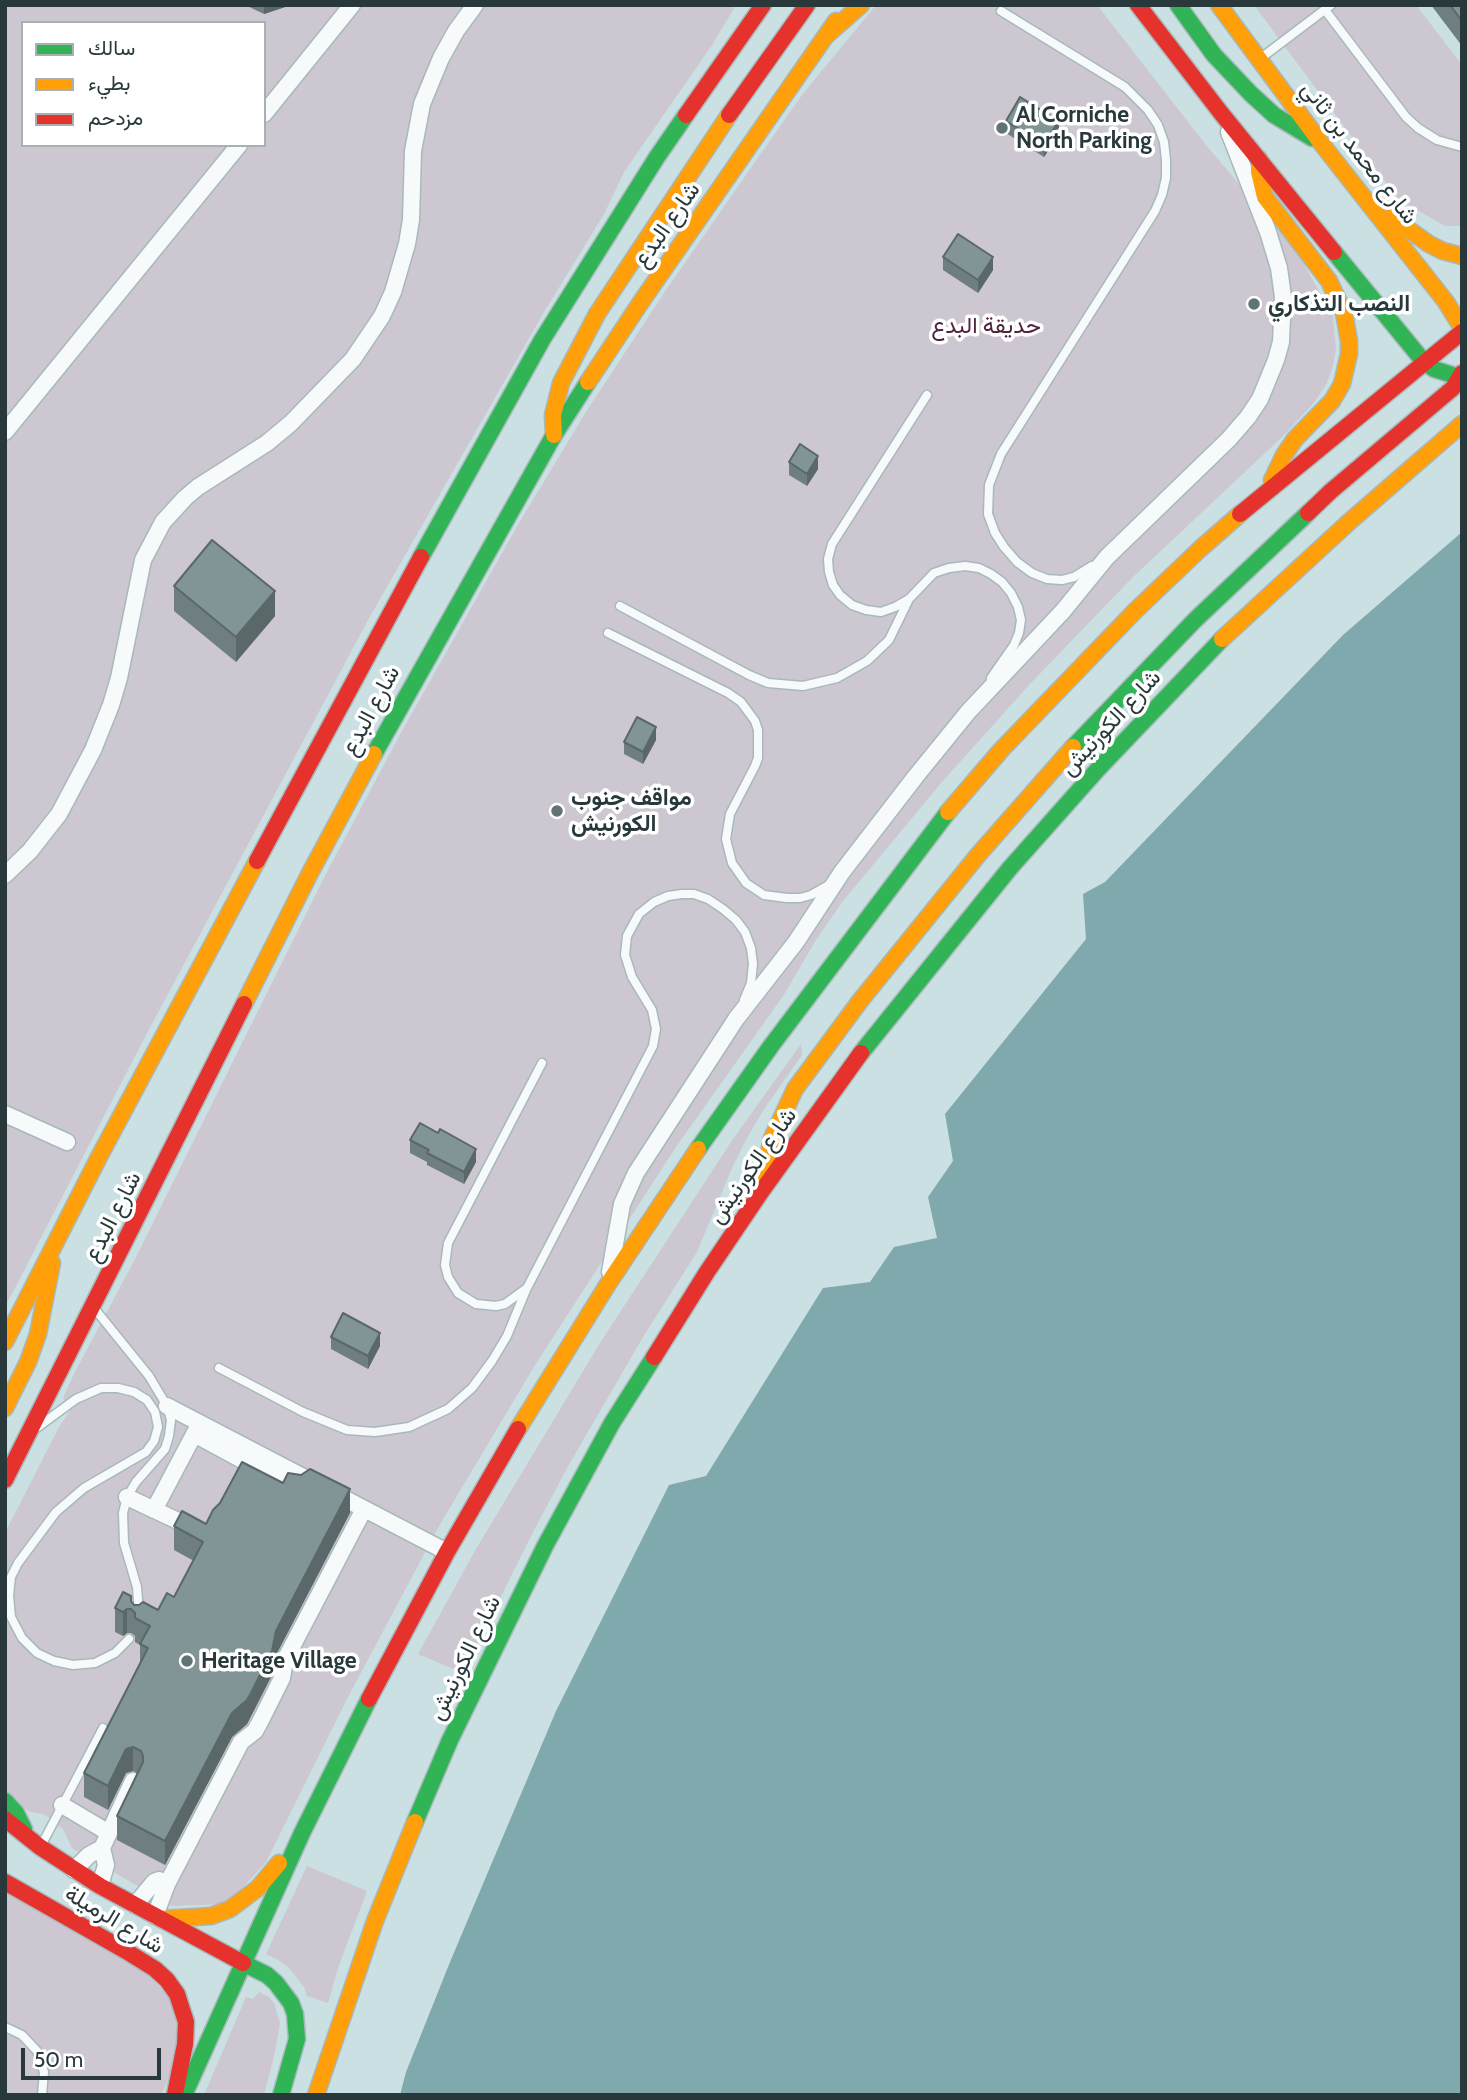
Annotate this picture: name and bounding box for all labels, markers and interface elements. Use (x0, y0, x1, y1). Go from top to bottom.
legend (21, 21, 266, 147)
text: سالك (88, 35, 135, 60)
text: بطيء (88, 70, 131, 95)
street label: شارع محمد بن ثاني (1295, 76, 1423, 230)
place label: Al Corniche North Parking (1016, 101, 1152, 155)
text: مزدحم (88, 105, 143, 130)
marker: Al Corniche North Parking (994, 120, 1010, 136)
street label: شارع البدع (628, 177, 706, 273)
place label: النصب التذكاري (1268, 290, 1410, 318)
marker: النصب التذكاري (1246, 296, 1262, 312)
park label: حديقة البدع (931, 312, 1041, 340)
street label: شارع البدع (336, 661, 406, 761)
street label: شارع الكورنيش (1055, 664, 1167, 782)
place label: مواقف جنوب الكورنيش (571, 784, 692, 838)
marker: مواقف جنوب الكورنيش (549, 803, 565, 819)
street label: شارع الكورنيش (703, 1103, 803, 1229)
street label: شارع البدع (78, 1167, 148, 1267)
street label: شارع الكورنيش (423, 1591, 507, 1725)
place label: Heritage Village (201, 1647, 357, 1675)
marker: Heritage Village (179, 1653, 195, 1669)
street label: شارع الرميلة (60, 1880, 168, 1960)
scale bar (24, 2034, 164, 2078)
text: 50 m (34, 2047, 83, 2072)

